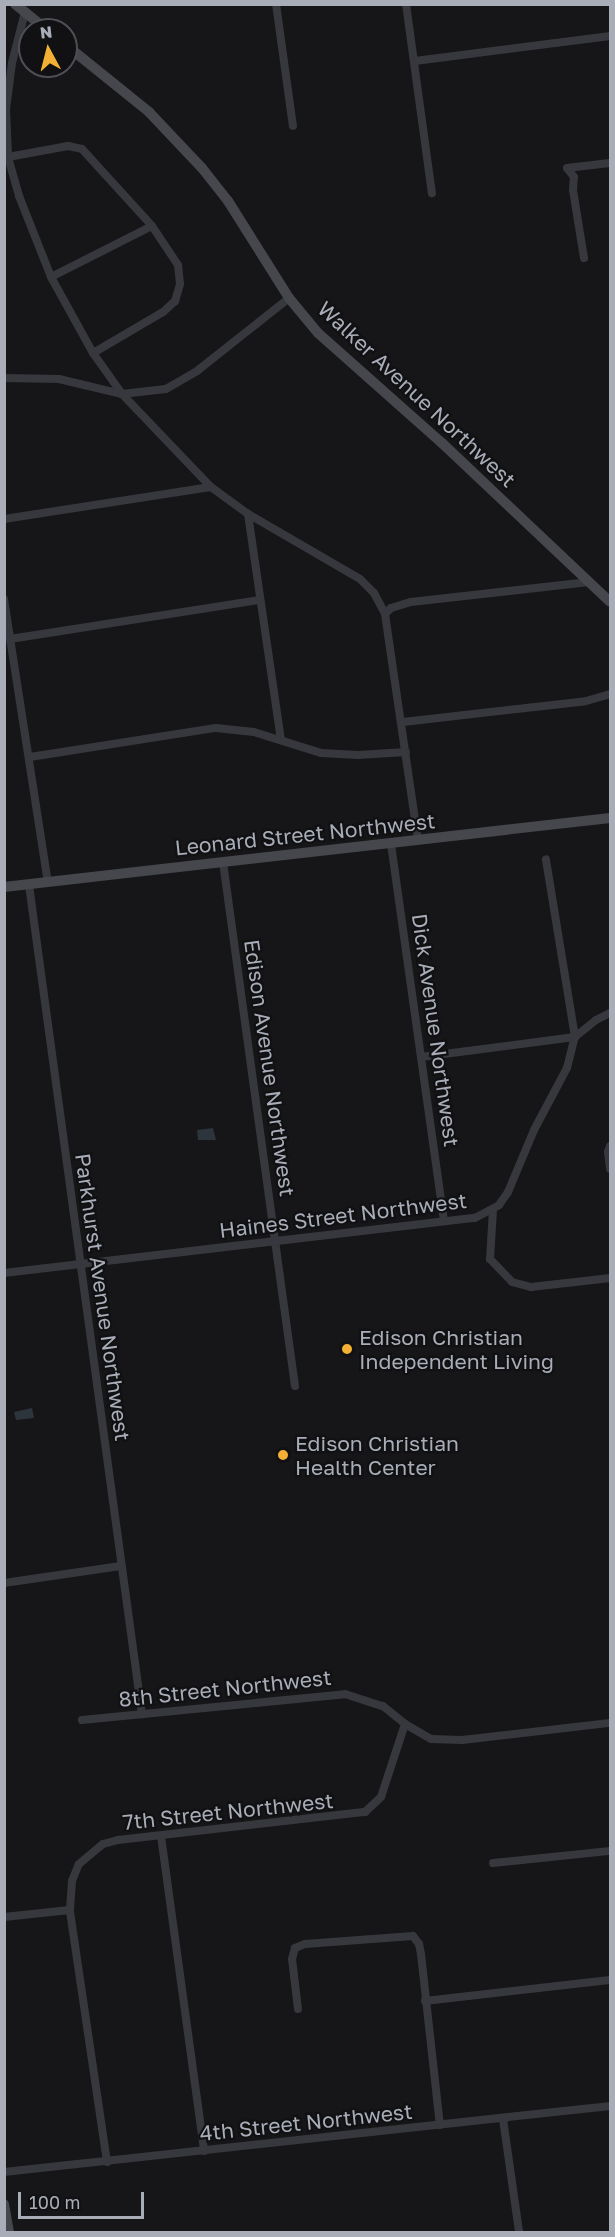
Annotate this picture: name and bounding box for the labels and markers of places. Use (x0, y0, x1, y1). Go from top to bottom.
place label: Edison Christian Independent Living (359, 1324, 554, 1374)
marker: Edison Christian Independent Living (340, 1342, 354, 1356)
place label: Edison Christian Health Center (295, 1430, 459, 1480)
marker: Edison Christian Health Center (276, 1448, 290, 1462)

